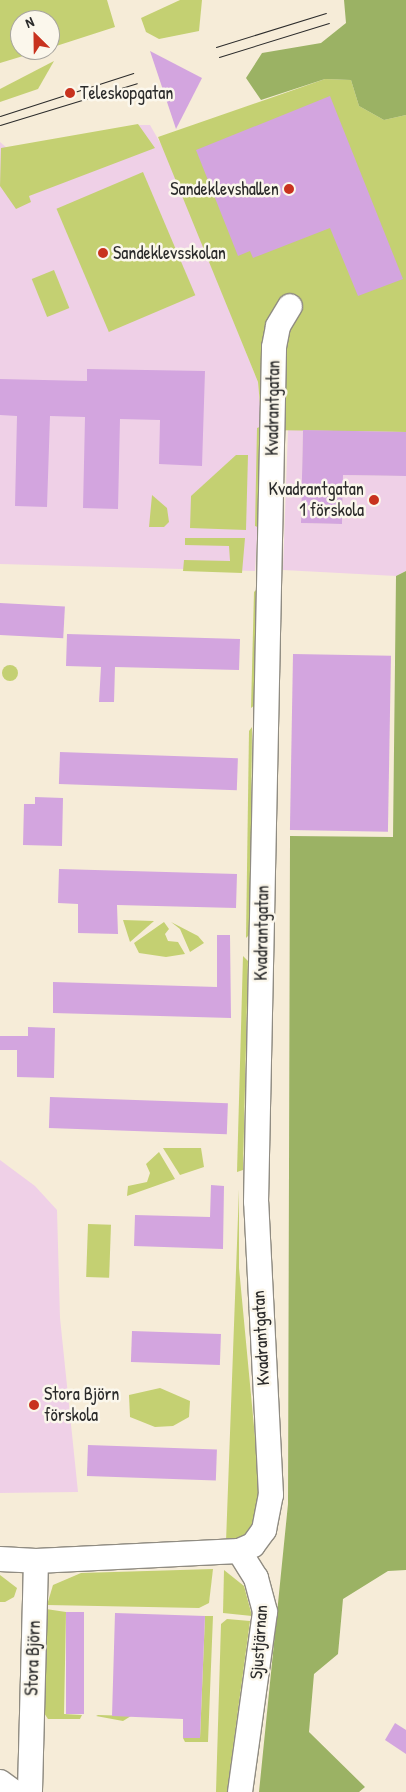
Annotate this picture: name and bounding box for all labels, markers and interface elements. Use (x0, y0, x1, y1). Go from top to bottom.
north arrow (10, 10, 60, 60)
text: N (22, 11, 36, 32)
place label: Teleskopgatan (80, 82, 173, 104)
marker: Teleskopgatan (64, 87, 76, 99)
place label: Sandeklevshallen (170, 178, 279, 200)
marker: Sandeklevshallen (283, 183, 295, 195)
place label: Sandeklevsskolan (113, 242, 226, 264)
marker: Sandeklevsskolan (97, 247, 109, 259)
street label: Kvadrantgatan (261, 360, 285, 456)
place label: Kvadrantgatan 1 förskola (269, 479, 364, 522)
marker: Kvadrantgatan 1 förskola (368, 494, 380, 506)
street label: Kvadrantgatan (250, 885, 274, 981)
street label: Kvadrantgatan (248, 1290, 274, 1386)
place label: Stora Björn förskola (44, 1384, 120, 1426)
marker: Stora Björn förskola (28, 1399, 40, 1411)
street label: Sjustjärnan (246, 1604, 272, 1680)
street label: Stora Björn (21, 1620, 45, 1696)

